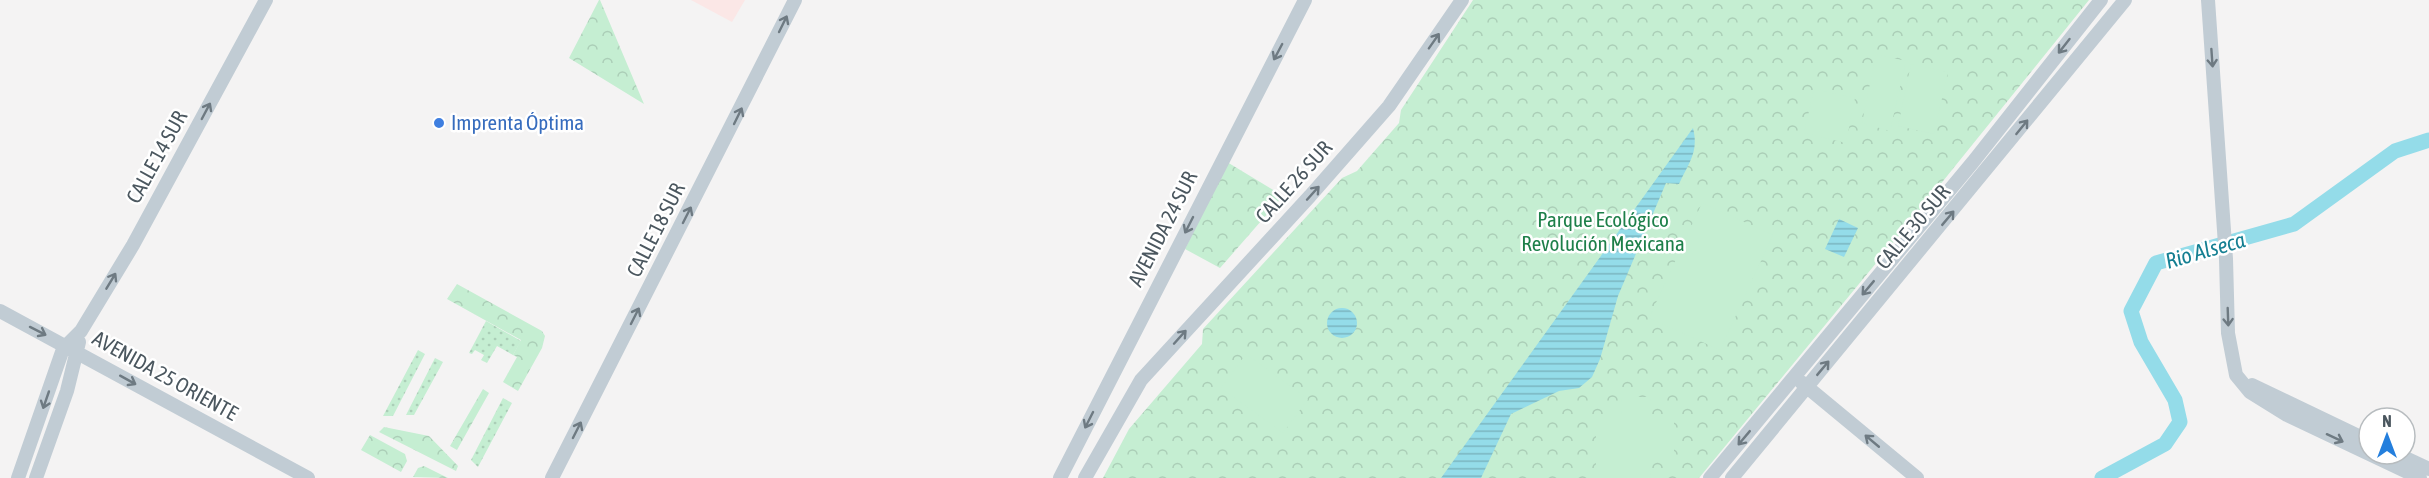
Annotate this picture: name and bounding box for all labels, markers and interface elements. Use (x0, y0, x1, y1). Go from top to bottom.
one-way arrow (778, 16, 789, 34)
one-way arrow (1428, 33, 1440, 50)
one-way arrow (2058, 38, 2071, 54)
one-way arrow (1272, 43, 1284, 60)
one-way arrow (2207, 48, 2218, 68)
one-way arrow (200, 103, 212, 120)
street label: CALLE 14 SUR (121, 106, 192, 207)
one-way arrow (732, 107, 744, 125)
place label: Imprenta Óptima (451, 110, 584, 134)
marker: Imprenta Óptima (432, 116, 446, 130)
one-way arrow (2016, 119, 2029, 135)
street label: CALLE 26 SUR (1250, 135, 1337, 227)
street label: AVENIDA 24 SUR (1123, 166, 1202, 290)
street label: CALLE 18 SUR (621, 178, 689, 281)
street label: CALLE 30 SUR (1870, 179, 1955, 273)
one-way arrow (1306, 186, 1320, 201)
one-way arrow (682, 206, 694, 224)
park label: Parque Ecológico Revolución Mexicana (1521, 207, 1685, 255)
one-way arrow (1941, 210, 1954, 226)
one-way arrow (1182, 216, 1194, 234)
water label: Rio Alseca (2162, 226, 2248, 274)
one-way arrow (106, 273, 118, 290)
one-way arrow (1862, 280, 1875, 296)
one-way arrow (2222, 307, 2234, 327)
one-way arrow (630, 308, 641, 326)
street label: AVENIDA 25 ORIENTE (89, 325, 242, 425)
one-way arrow (29, 326, 47, 338)
one-way arrow (1173, 329, 1187, 344)
one-way arrow (1817, 360, 1830, 376)
one-way arrow (119, 375, 137, 386)
one-way arrow (39, 390, 50, 409)
north arrow (2357, 406, 2417, 466)
one-way arrow (1083, 411, 1094, 429)
text: N (2382, 412, 2392, 430)
one-way arrow (571, 421, 583, 439)
one-way arrow (1737, 430, 1750, 446)
one-way arrow (2325, 432, 2343, 444)
one-way arrow (1864, 434, 1880, 447)

